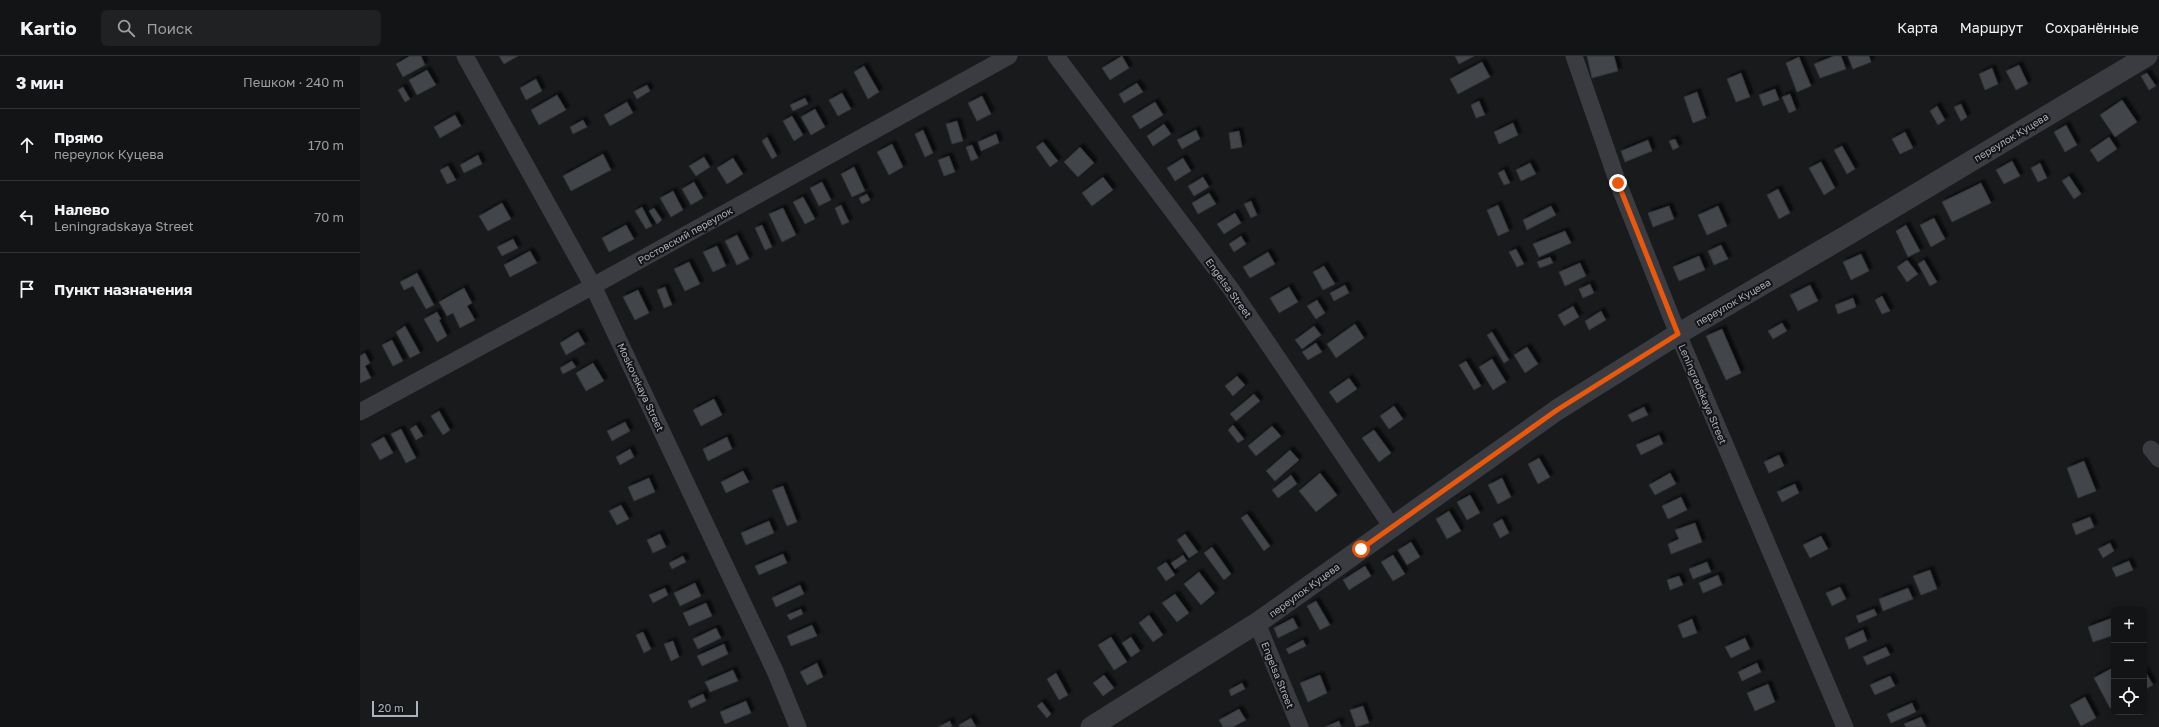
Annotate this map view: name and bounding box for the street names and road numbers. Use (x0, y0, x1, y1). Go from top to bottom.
street label: переулок Куцева (1972, 110, 2050, 164)
street label: Ростовский переулок (635, 204, 735, 266)
street label: Engelsa Street (1203, 256, 1255, 320)
street label: переулок Куцева (1693, 276, 1773, 328)
street label: Moskovskaya Street (615, 341, 667, 433)
street label: Leningradskaya Street (1676, 342, 1730, 446)
street label: переулок Куцева (1266, 560, 1342, 620)
street label: Engelsa Street (1259, 640, 1297, 710)

